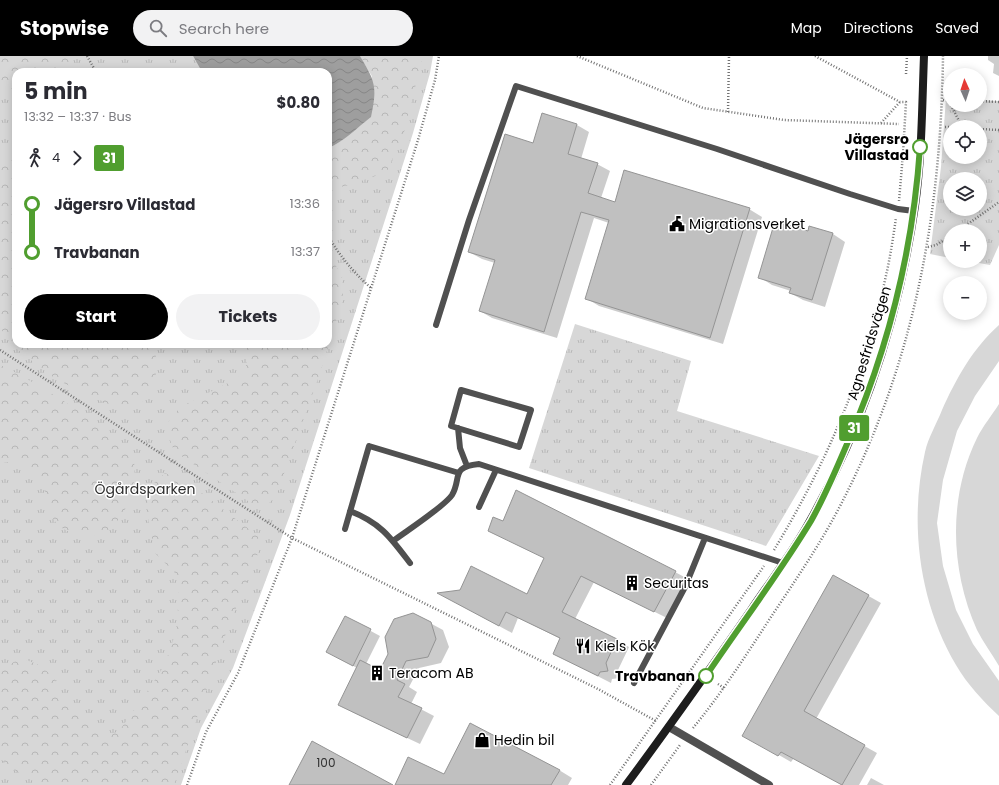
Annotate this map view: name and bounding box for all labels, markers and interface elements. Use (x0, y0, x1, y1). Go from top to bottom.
search box (133, 10, 413, 46)
text: Stopwise (20, 15, 109, 42)
icon: search (147, 17, 169, 39)
text: Search here (179, 18, 269, 39)
text: Map (791, 18, 822, 38)
text: Directions (844, 18, 913, 38)
text: Saved (935, 18, 979, 38)
north arrow (943, 68, 987, 112)
map controls (943, 68, 987, 320)
text: 5 min (24, 76, 88, 107)
text: $0.80 (277, 92, 320, 113)
text: 13:32 – 13:37 · Bus (24, 107, 132, 126)
button: locate (943, 120, 987, 164)
place label: Jägersro Villastad (844, 129, 909, 165)
marker: Jägersro Villastad (912, 139, 928, 155)
icon: walk (24, 147, 46, 169)
icon: forward (66, 147, 88, 169)
text: 4 (52, 148, 60, 167)
text: 31 (102, 148, 116, 168)
button: layers (943, 172, 987, 216)
text: Jägersro Villastad (54, 194, 195, 215)
text: 13:36 (290, 194, 320, 213)
place label: Migrationsverket (689, 214, 805, 234)
public building icon: Migrationsverket (668, 215, 686, 233)
button: + (943, 224, 987, 268)
text: Travbanan (54, 242, 140, 263)
text: 13:37 (291, 242, 320, 261)
button: − (943, 276, 987, 320)
street label: Agnesfridsvägen (842, 283, 896, 403)
button: Start (24, 294, 168, 340)
button: Tickets (176, 294, 320, 340)
line badge: 31 (836, 415, 872, 441)
text: 31 (847, 418, 861, 438)
park label: Ögårdsparken (95, 479, 195, 499)
place label: Securitas (644, 573, 709, 593)
building icon: Securitas (623, 574, 641, 592)
place label: Kiels Kök (595, 636, 655, 656)
restaurant icon: Kiels Kök (574, 637, 592, 655)
place label: Teracom AB (389, 663, 474, 683)
building icon: Teracom AB (368, 664, 386, 682)
place label: Travbanan (615, 666, 695, 686)
marker: Travbanan (698, 668, 714, 684)
place label: Hedin bil (494, 730, 554, 750)
shop icon: Hedin bil (473, 731, 491, 749)
house number: 100 (317, 754, 335, 771)

